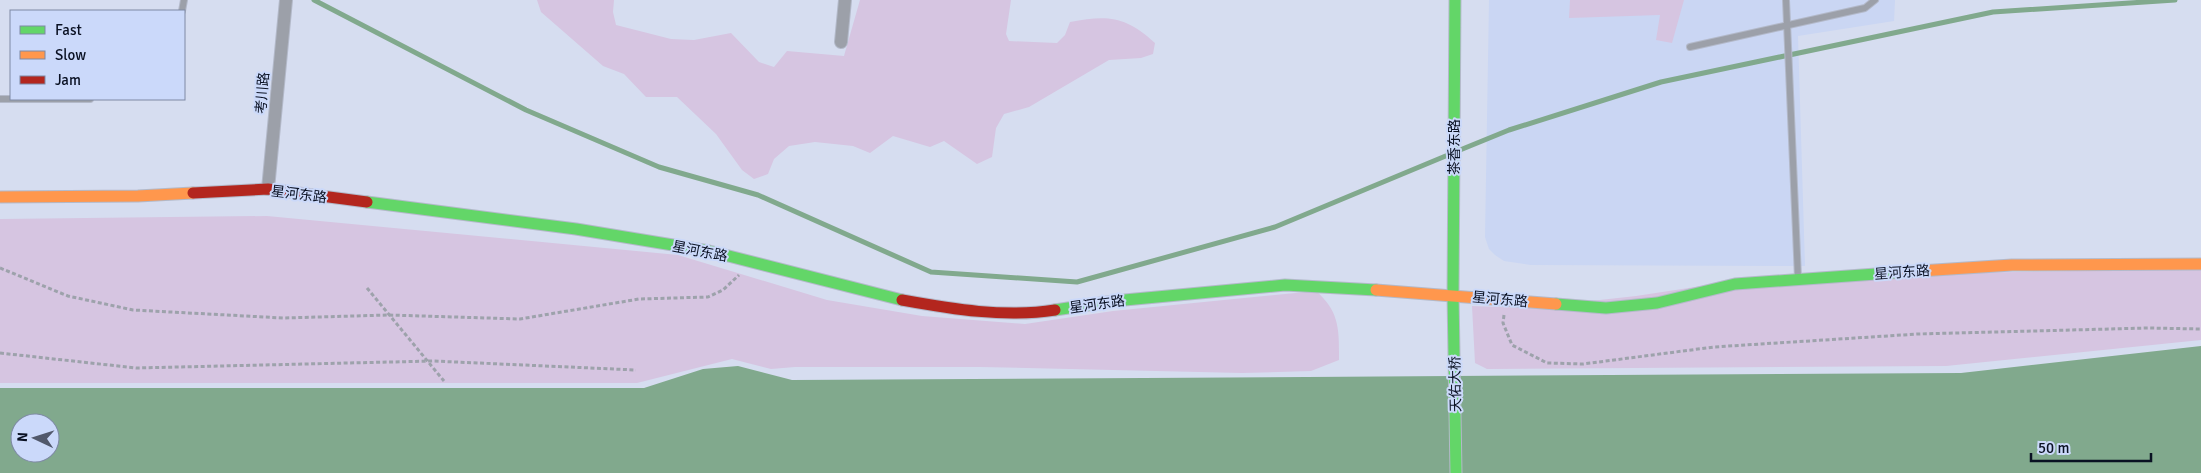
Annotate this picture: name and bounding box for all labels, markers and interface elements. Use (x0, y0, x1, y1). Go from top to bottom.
legend (10, 10, 185, 100)
text: Fast (55, 21, 82, 39)
text: Slow (55, 46, 86, 64)
text: Jam (55, 71, 81, 89)
street label: 考川路 (252, 71, 273, 115)
street label: 茶香东路 (1446, 119, 1463, 175)
street label: 星河东路 (270, 183, 328, 206)
street label: 星河东路 (671, 238, 729, 265)
street label: 星河东路 (1874, 262, 1931, 283)
street label: 星河东路 (1471, 289, 1529, 310)
street label: 星河东路 (1068, 292, 1126, 317)
street label: 天佑大桥 (1447, 356, 1464, 412)
north arrow (10, 413, 60, 463)
scale bar (2031, 430, 2151, 462)
text: N (14, 432, 31, 443)
text: 50 m (2038, 439, 2069, 457)

